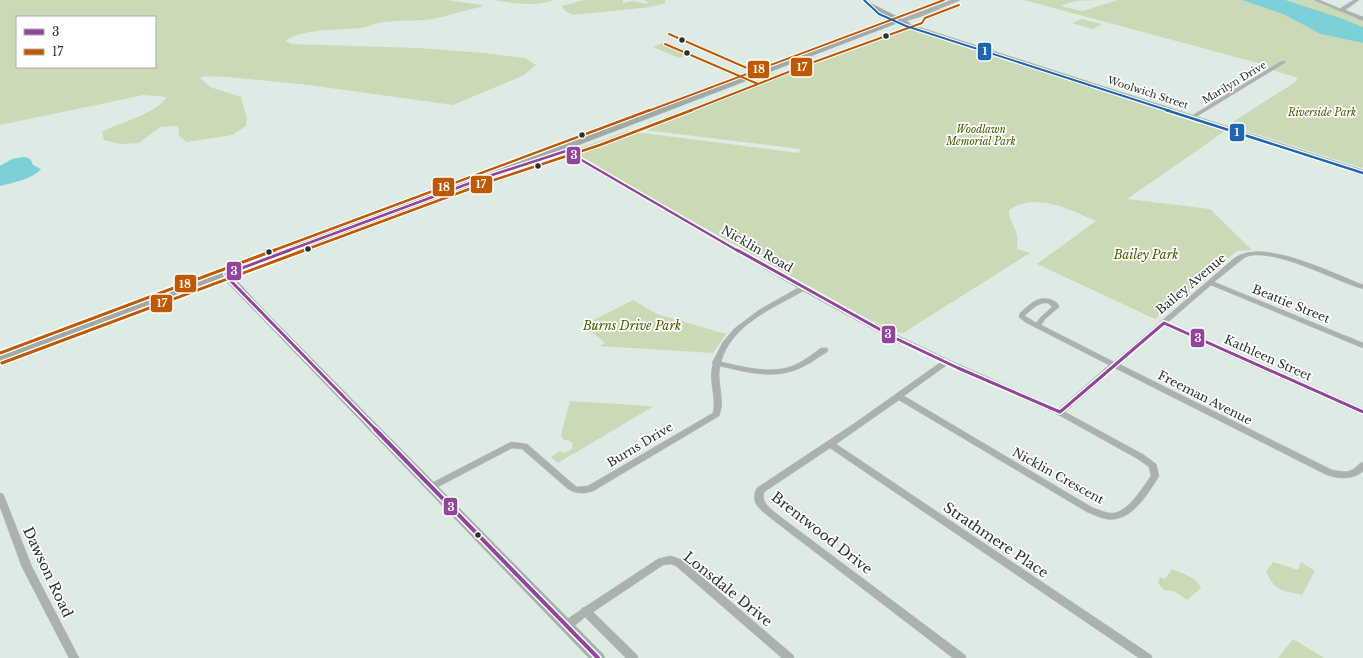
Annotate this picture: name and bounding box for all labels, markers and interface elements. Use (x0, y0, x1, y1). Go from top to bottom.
legend (16, 16, 156, 68)
text: 3 (52, 24, 59, 39)
unlabelled marker (881, 31, 891, 41)
unlabelled marker (677, 35, 687, 45)
line badge: 1 (977, 42, 992, 61)
text: 17 (52, 44, 64, 59)
text: 1 (983, 44, 988, 58)
unlabelled marker (682, 48, 692, 58)
line badge: 17 (790, 57, 813, 77)
street label: Marilyn Drive (1200, 58, 1269, 107)
line badge: 18 (747, 60, 770, 79)
text: 17 (797, 60, 808, 74)
text: 18 (753, 62, 765, 76)
street label: Woolwich Street (1105, 73, 1190, 112)
park label: Riverside Park (1287, 106, 1356, 119)
park label: Woodlawn Memorial Park (945, 123, 1016, 148)
line badge: 1 (1229, 123, 1245, 142)
text: 1 (1235, 125, 1240, 139)
unlabelled marker (577, 130, 587, 140)
line badge: 3 (566, 146, 581, 165)
text: 3 (570, 148, 578, 162)
unlabelled marker (533, 161, 543, 171)
line badge: 17 (470, 175, 493, 194)
line badge: 18 (432, 177, 455, 197)
text: 17 (476, 177, 487, 191)
text: 18 (438, 180, 450, 194)
street label: Nicklin Road (719, 222, 796, 275)
unlabelled marker (303, 244, 313, 254)
unlabelled marker (264, 247, 274, 257)
park label: Bailey Park (1113, 247, 1178, 262)
street label: Bailey Avenue (1153, 250, 1229, 317)
line badge: 3 (226, 261, 242, 281)
text: 3 (230, 264, 238, 278)
line badge: 18 (174, 274, 197, 293)
text: 18 (179, 277, 191, 291)
street label: Beattie Street (1250, 281, 1333, 326)
line badge: 17 (150, 294, 173, 313)
text: 17 (157, 296, 168, 310)
park label: Burns Drive Park (582, 318, 681, 333)
line badge: 3 (881, 325, 896, 344)
text: 3 (884, 327, 892, 341)
line badge: 3 (1190, 328, 1205, 348)
text: 3 (1194, 331, 1202, 345)
street label: Kathleen Street (1222, 332, 1315, 384)
street label: Freeman Avenue (1156, 367, 1255, 428)
street label: Burns Drive (604, 419, 676, 470)
street label: Nicklin Crescent (1010, 444, 1107, 507)
street label: Brentwood Drive (768, 488, 876, 578)
line badge: 3 (443, 497, 458, 516)
street label: Strathmere Place (940, 498, 1052, 582)
text: 3 (447, 500, 455, 514)
street label: Dawson Road (19, 524, 77, 621)
unlabelled marker (473, 530, 483, 540)
street label: Lonsdale Drive (680, 548, 776, 630)

